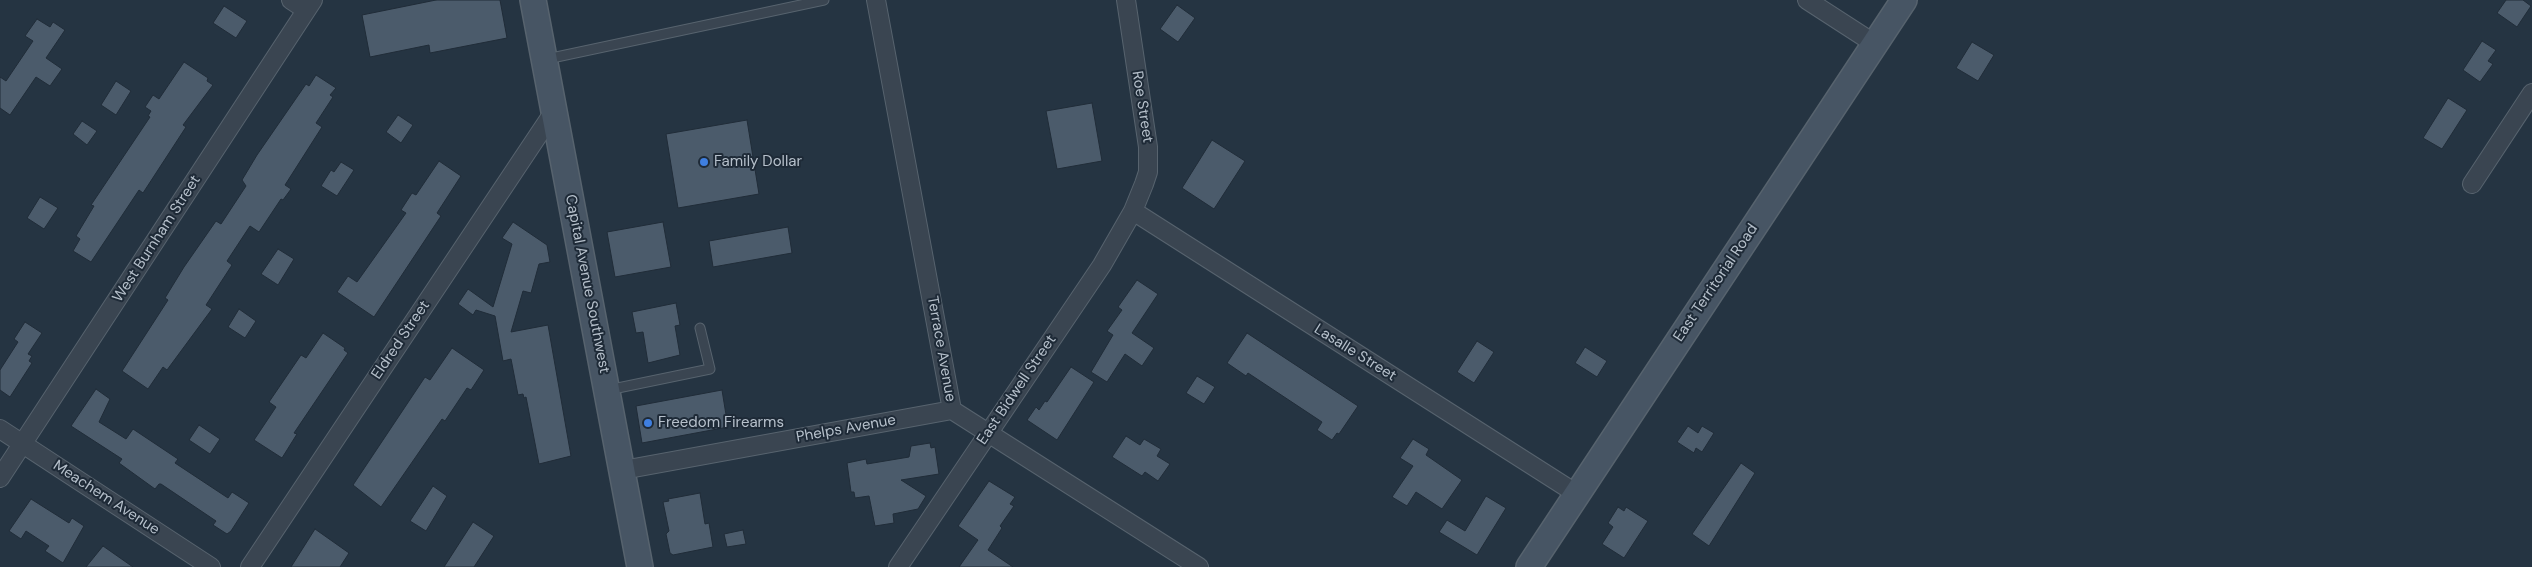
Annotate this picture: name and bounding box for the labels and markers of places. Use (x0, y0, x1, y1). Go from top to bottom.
place label: Family Dollar (714, 153, 802, 171)
marker: Family Dollar (698, 156, 710, 168)
place label: Freedom Firearms (658, 414, 784, 432)
marker: Freedom Firearms (642, 417, 654, 429)

